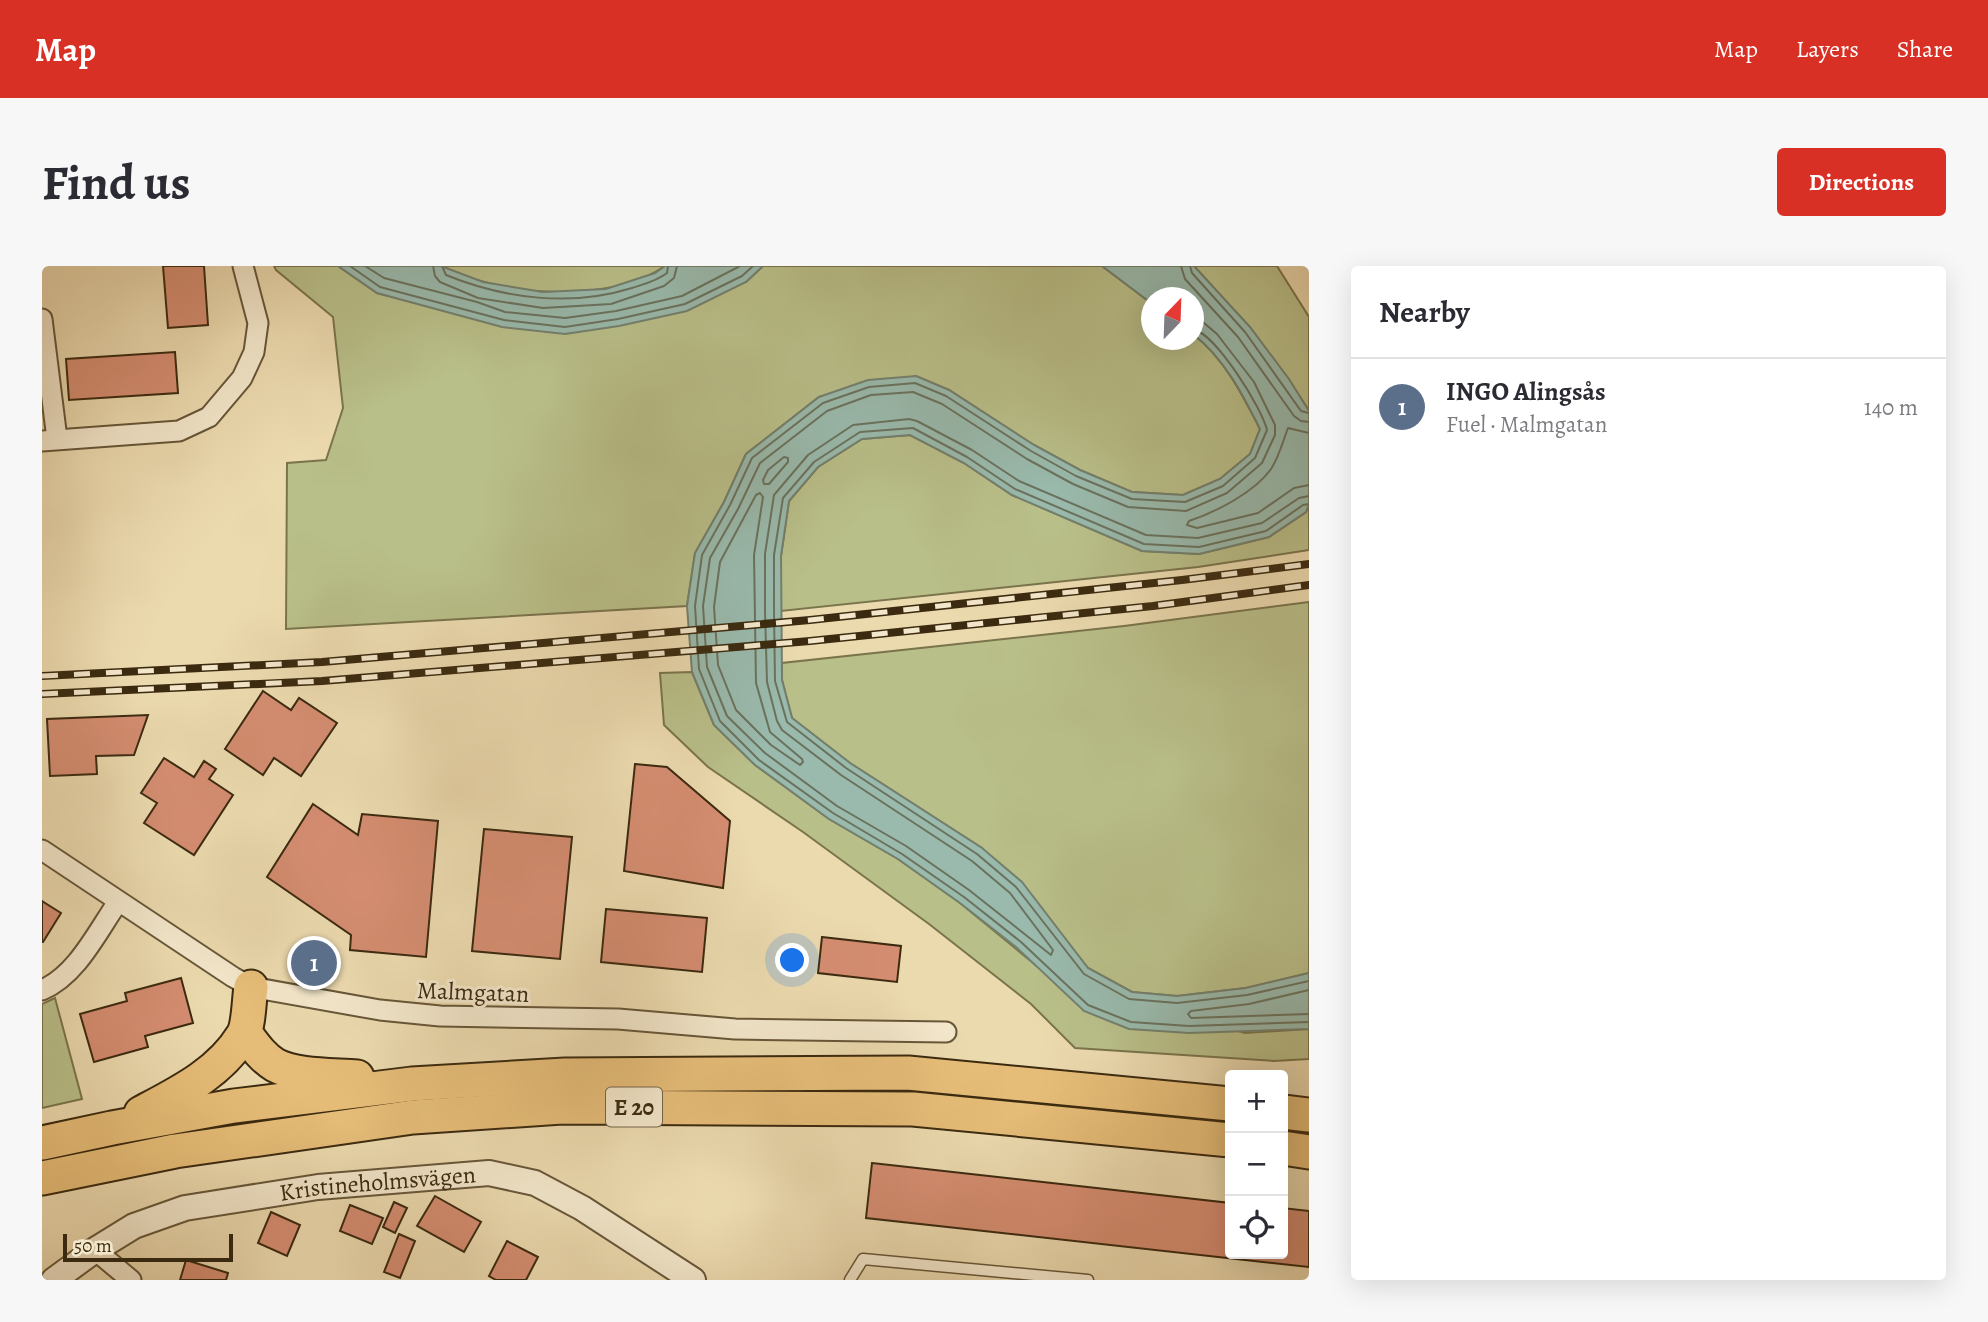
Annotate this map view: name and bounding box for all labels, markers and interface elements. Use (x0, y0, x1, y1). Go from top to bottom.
text: Map (35, 27, 96, 72)
text: Map (1714, 33, 1758, 65)
text: Layers (1796, 33, 1859, 65)
text: Share (1897, 33, 1953, 65)
button: Directions (1777, 148, 1946, 216)
text: Find us (42, 149, 190, 216)
north arrow (1141, 287, 1204, 350)
text: Nearby (1379, 292, 1470, 332)
text: INGO Alingsås (1446, 374, 1606, 409)
text: 1 (1398, 392, 1406, 423)
text: 140 m (1864, 392, 1918, 423)
text: Fuel · Malmgatan (1446, 409, 1607, 440)
pin: 1 (291, 937, 337, 989)
your location (775, 943, 809, 977)
street label: Malmgatan (416, 974, 530, 1010)
map controls (1225, 1070, 1288, 1259)
button: + (1225, 1070, 1288, 1133)
road number: E 20 (606, 1087, 662, 1126)
button: − (1225, 1133, 1288, 1196)
street label: Kristineholmsvägen (277, 1158, 477, 1209)
button: locate (1225, 1196, 1288, 1259)
scale bar (63, 1231, 233, 1263)
text: 50 m (74, 1233, 112, 1259)

